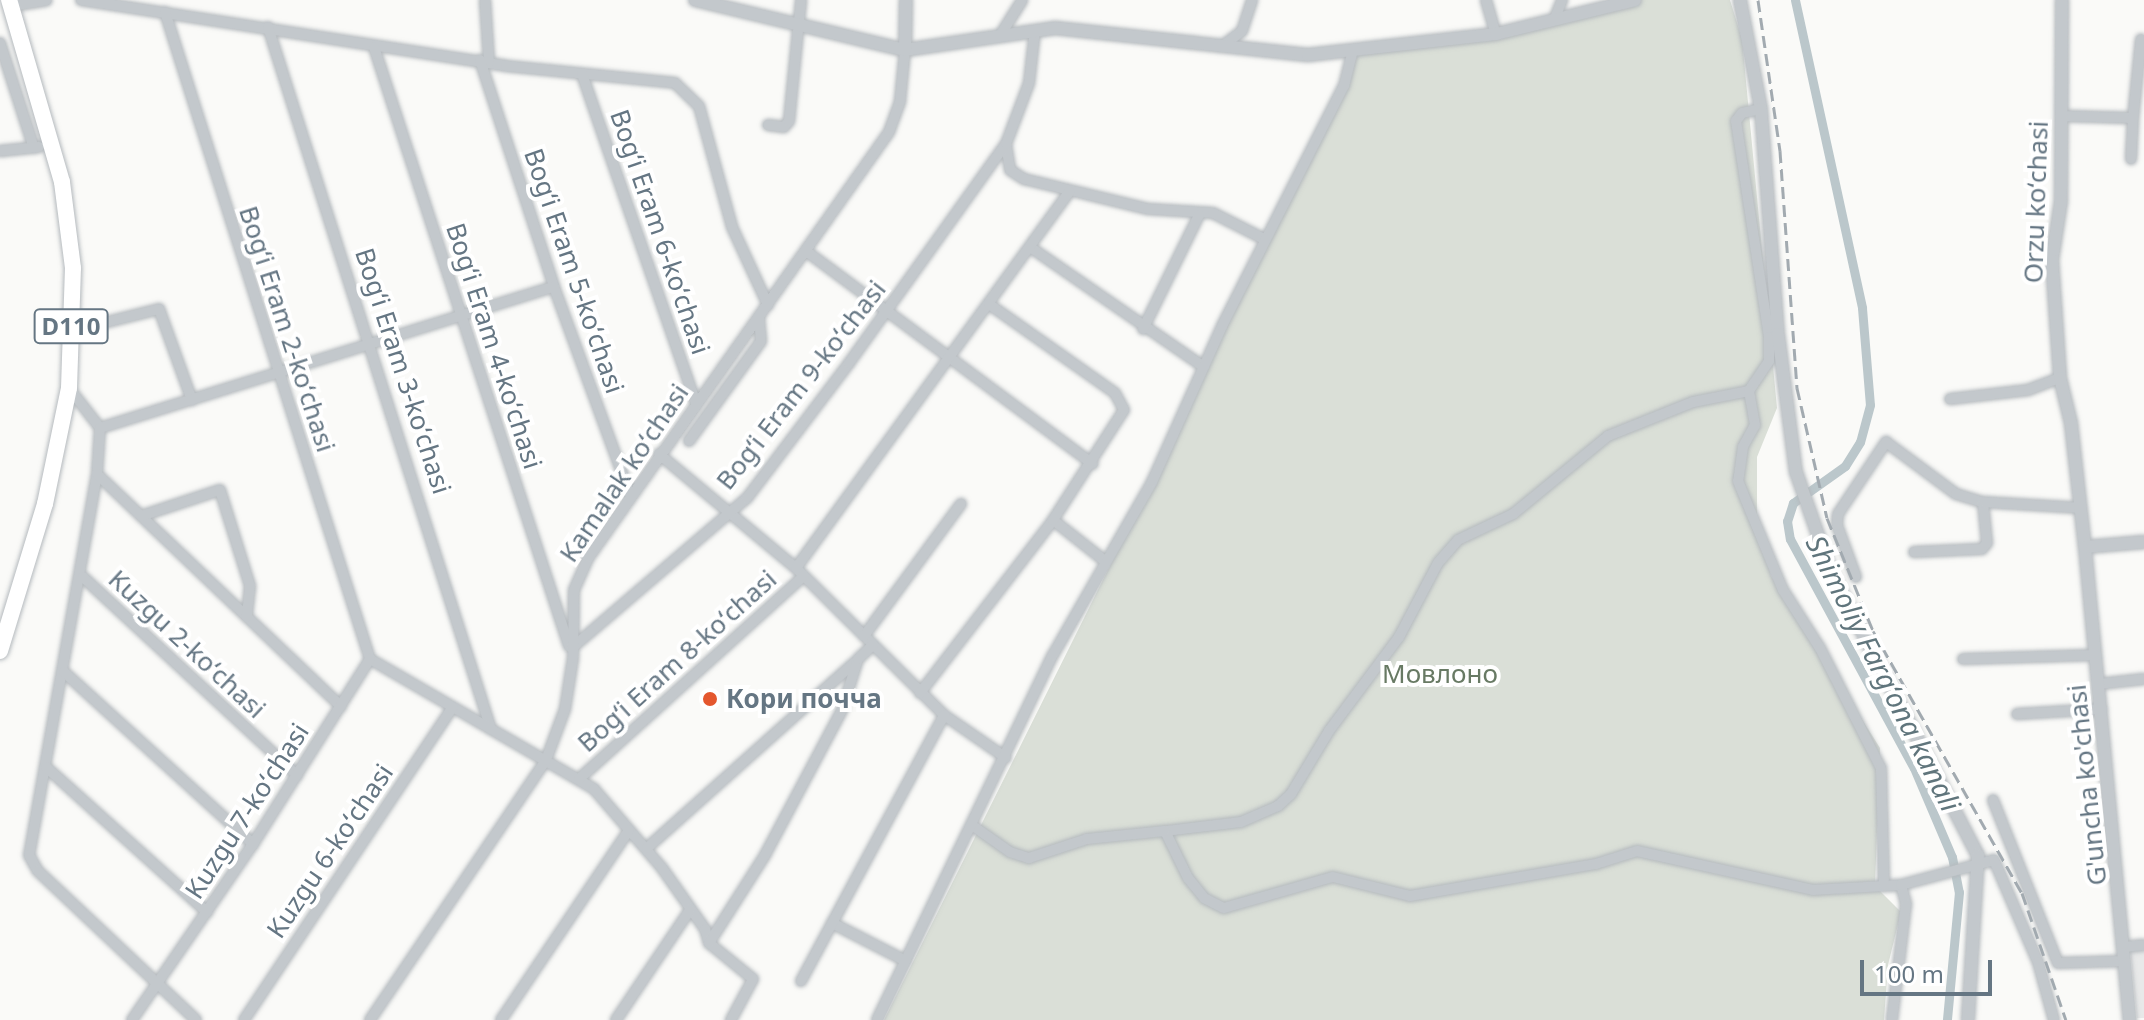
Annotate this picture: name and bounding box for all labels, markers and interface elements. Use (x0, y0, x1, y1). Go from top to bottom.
street label: Bogʻi Eram 6-koʻchasi (603, 106, 717, 358)
street label: Orzu koʻchasi (2018, 120, 2054, 284)
street label: Bogʻi Eram 5-koʻchasi (517, 145, 631, 397)
street label: Bogʻi Eram 2-koʻchasi (233, 202, 341, 456)
street label: Bogʻi Eram 4-koʻchasi (440, 219, 548, 473)
street label: Bogʻi Eram 3-koʻchasi (349, 244, 457, 498)
street label: Bogʻi Eram 9-koʻchasi (710, 274, 892, 496)
road number: D110 (33, 306, 109, 346)
street label: Kamalak koʻchasi (553, 378, 695, 568)
water label: Shimoliy Fargʻona kanali (1800, 529, 1968, 817)
street label: Kuzgu 2-koʻchasi (102, 563, 272, 725)
street label: Bogʻi Eram 8-koʻchasi (571, 564, 783, 758)
park label: Мовлоно (1382, 658, 1498, 690)
place label: Кори почча (726, 683, 882, 715)
street label: G'uncha ko'chasi (2061, 683, 2113, 887)
marker: Кори почча (701, 690, 719, 708)
street label: Kuzgu 7-koʻchasi (179, 717, 315, 905)
street label: Kuzgu 6-koʻchasi (260, 758, 400, 944)
scale bar (1864, 944, 1996, 994)
text: 100 m (1874, 957, 1944, 990)

